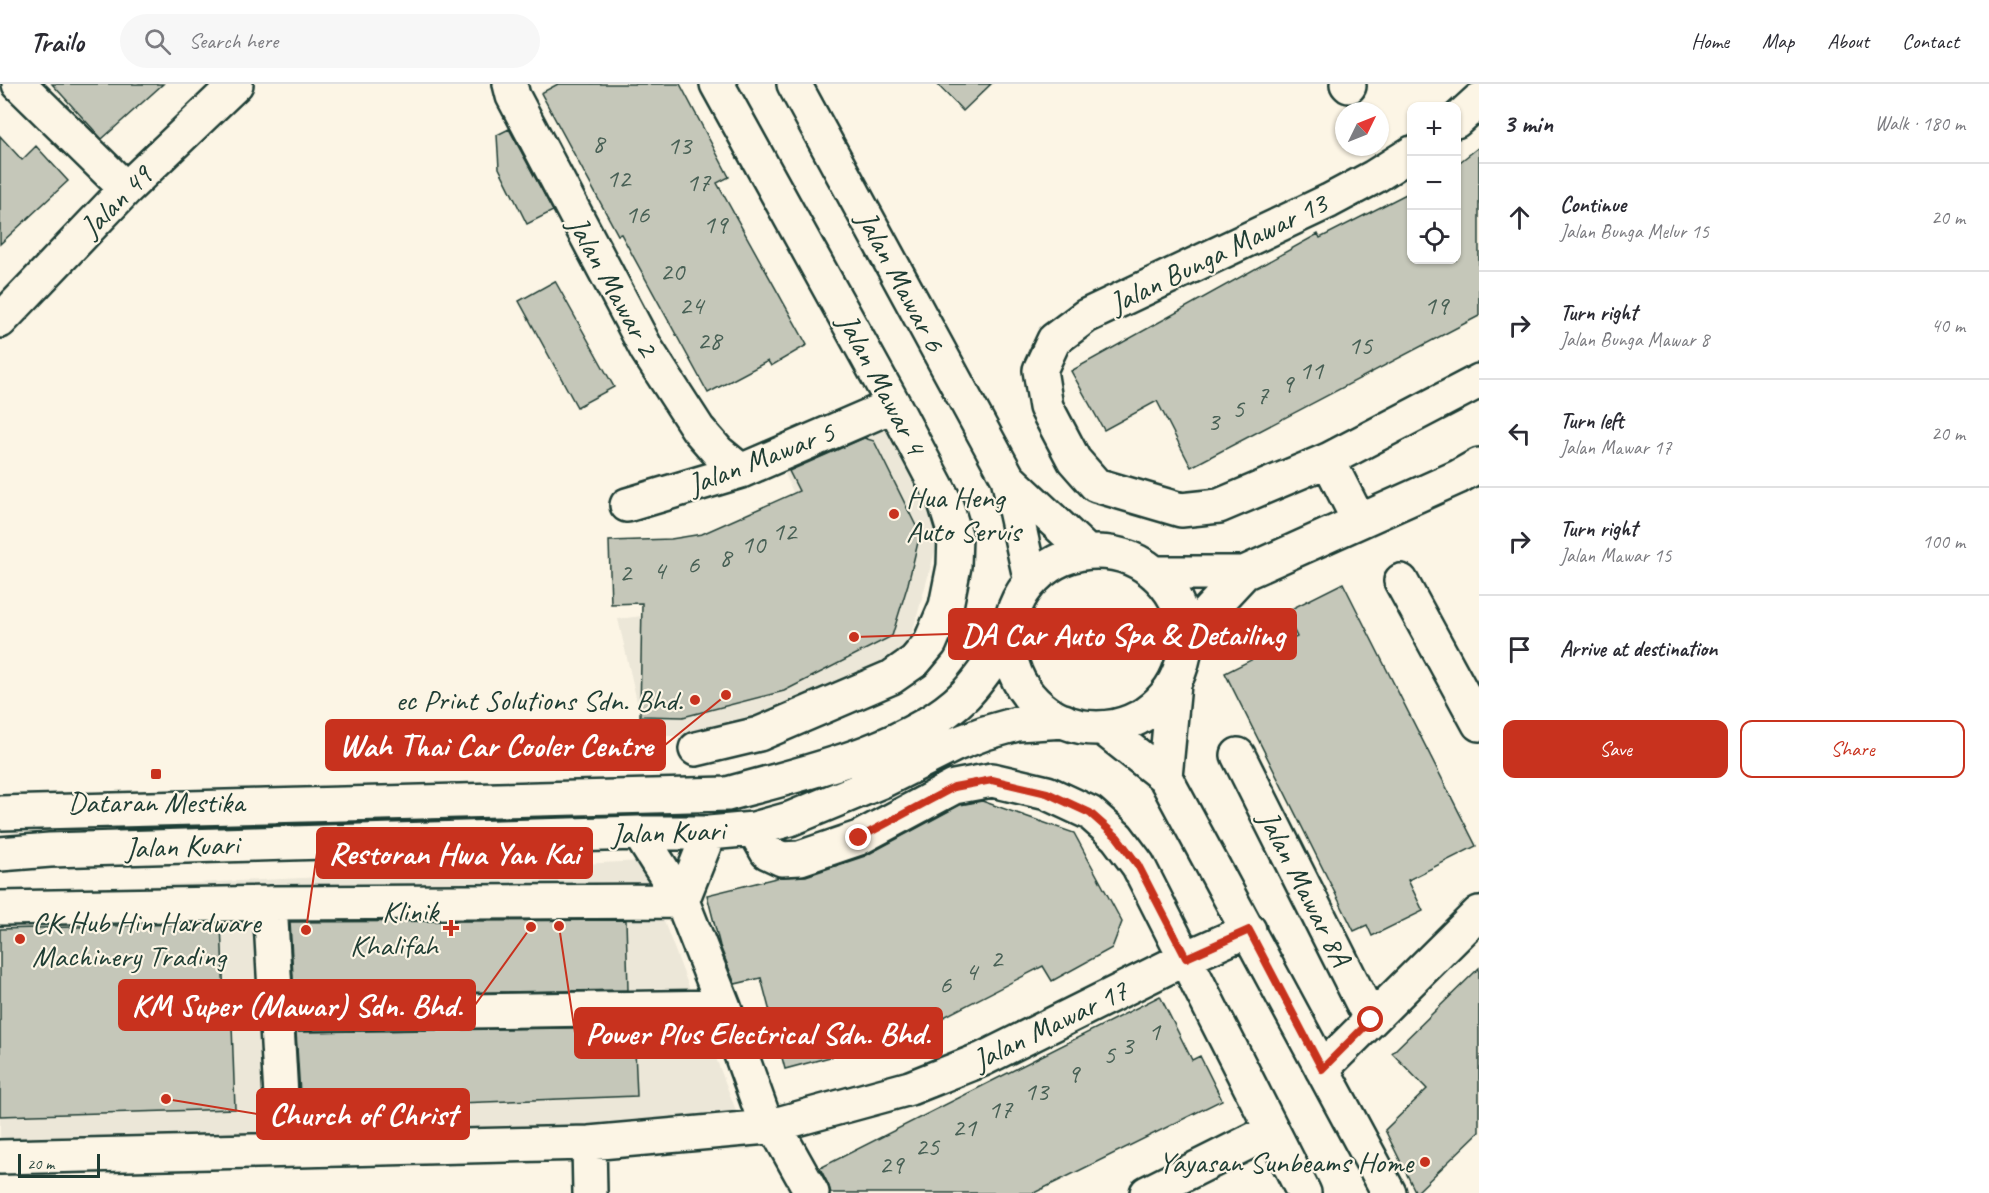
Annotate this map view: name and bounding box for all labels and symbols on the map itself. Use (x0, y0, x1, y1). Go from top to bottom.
north arrow (1335, 102, 1389, 156)
house number: 8 (592, 126, 607, 160)
house number: 13 (667, 128, 693, 162)
street label: Jalan 49 (70, 155, 162, 247)
house number: 12 (606, 161, 632, 195)
house number: 17 (686, 165, 712, 199)
street label: Jalan Bunga Mawar 13 (1101, 183, 1335, 323)
house number: 16 (625, 197, 650, 231)
street label: Jalan Mawar 6 (847, 202, 955, 359)
house number: 19 (703, 207, 729, 241)
street label: Jalan Mawar 2 (558, 208, 668, 365)
house number: 20 (660, 254, 686, 288)
house number: 24 (679, 288, 706, 322)
house number: 19 (1424, 288, 1450, 322)
street label: Jalan Mawar 4 (828, 305, 936, 463)
house number: 28 (697, 323, 724, 357)
house number: 15 (1348, 328, 1374, 362)
house number: 11 (1299, 353, 1325, 387)
house number: 9 (1281, 366, 1295, 400)
house number: 7 (1256, 378, 1270, 412)
house number: 5 (1232, 391, 1246, 425)
house number: 3 (1207, 404, 1221, 438)
street label: Jalan Mawar 5 (680, 412, 841, 504)
place label: Hua Heng Auto Servis (906, 478, 1023, 550)
marker: Hua Heng Auto Servis (887, 507, 901, 521)
house number: 12 (772, 514, 798, 548)
house number: 10 (741, 527, 767, 561)
house number: 8 (719, 540, 734, 574)
house number: 6 (687, 547, 700, 581)
house number: 4 (653, 553, 668, 587)
house number: 2 (619, 555, 633, 589)
callout: DA Car Auto Spa & Detailing (949, 609, 1296, 659)
text: DA Car Auto Spa & Detailing (961, 614, 1287, 655)
place label: ec Print Solutions Sdn. Bhd. (396, 681, 683, 719)
marker: ec Print Solutions Sdn. Bhd. (688, 693, 702, 707)
callout: Wah Thai Car Cooler Centre (326, 720, 665, 770)
text: Wah Thai Car Cooler Centre (339, 725, 655, 766)
marker: Dataran Mestika (149, 767, 163, 781)
place label: Dataran Mestika (68, 783, 247, 821)
street label: Jalan Mawar 8A (1249, 802, 1361, 974)
street label: Jalan Kuari (608, 811, 729, 853)
route end (845, 824, 871, 850)
street label: Jalan Kuari (122, 825, 243, 867)
callout: Restoran Hwa Yan Kai (317, 828, 592, 878)
text: Restoran Hwa Yan Kai (329, 833, 583, 874)
place label: Klinik Khalifah (350, 892, 440, 964)
place label: CK Hub Hin Hardware Machinery Trading (32, 903, 263, 975)
marker: Klinik Khalifah (442, 919, 460, 937)
marker: CK Hub Hin Hardware Machinery Trading (13, 932, 27, 946)
house number: 2 (990, 941, 1004, 975)
house number: 4 (965, 954, 980, 988)
house number: 6 (939, 967, 952, 1001)
street label: Jalan Mawar 17 (965, 971, 1135, 1080)
callout: KM Super (Mawar) Sdn. Bhd. (119, 980, 475, 1030)
text: KM Super (Mawar) Sdn. Bhd. (131, 985, 463, 1026)
route start (1357, 1006, 1383, 1032)
callout: Power Plus Electrical Sdn. Bhd. (575, 1008, 942, 1058)
text: Power Plus Electrical Sdn. Bhd. (585, 1013, 931, 1054)
house number: 1 (1148, 1014, 1162, 1048)
house number: 3 (1121, 1028, 1135, 1062)
house number: 5 (1103, 1037, 1117, 1071)
house number: 9 (1067, 1056, 1081, 1090)
house number: 13 (1024, 1074, 1050, 1108)
callout: Church of Christ (257, 1089, 469, 1139)
house number: 17 (988, 1092, 1014, 1126)
text: Church of Christ (269, 1094, 461, 1135)
house number: 21 (952, 1110, 978, 1144)
house number: 25 (915, 1129, 941, 1163)
place label: Yayasan Sunbeams Home (1158, 1143, 1415, 1181)
house number: 29 (879, 1147, 905, 1181)
scale bar (18, 1151, 100, 1178)
marker: Yayasan Sunbeams Home (1418, 1155, 1432, 1169)

